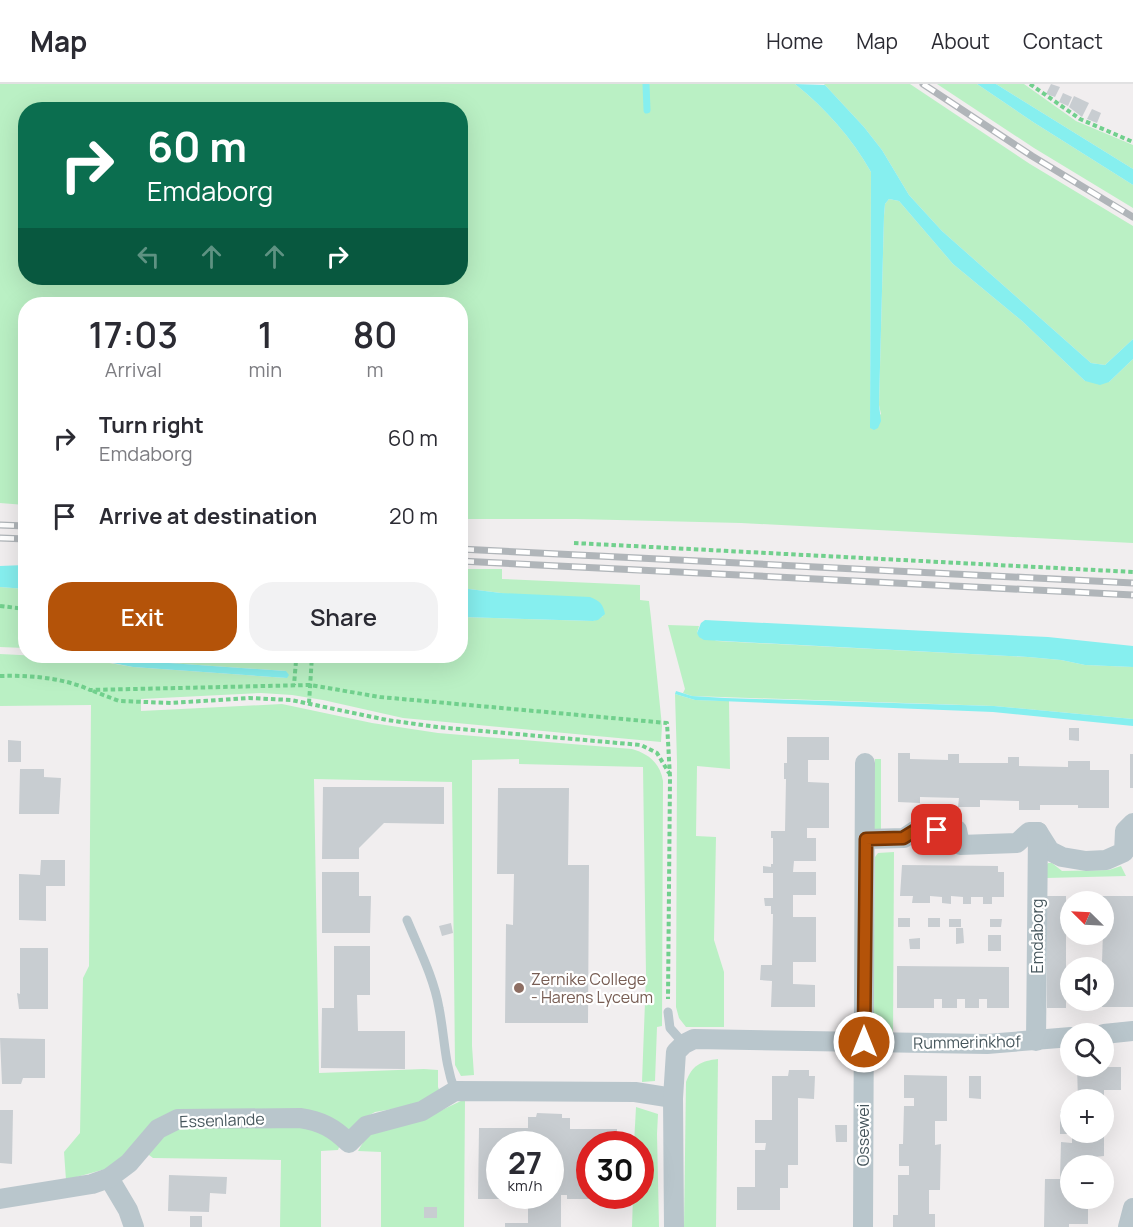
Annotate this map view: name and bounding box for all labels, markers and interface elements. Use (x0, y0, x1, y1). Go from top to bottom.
text: Map (30, 22, 87, 60)
text: Home (766, 27, 823, 55)
text: Map (856, 27, 898, 55)
text: About (931, 27, 990, 55)
text: Contact (1023, 27, 1103, 55)
text: 60 m (147, 117, 247, 175)
icon: right (48, 126, 126, 204)
text: Emdaborg (147, 172, 273, 209)
icon: left (132, 240, 165, 273)
icon: ahead (195, 240, 228, 273)
icon: ahead (258, 240, 291, 273)
icon: right (321, 240, 354, 273)
text: 17:03 (89, 310, 178, 359)
text: 1 (258, 310, 273, 359)
text: 80 (353, 310, 397, 359)
text: Arrival (105, 356, 162, 383)
text: min (249, 356, 282, 383)
text: m (367, 356, 384, 383)
text: Turn right (99, 410, 204, 440)
icon: right (48, 422, 81, 455)
text: 60 m (388, 423, 438, 453)
text: Emdaborg (99, 440, 193, 467)
icon: arrive (48, 500, 81, 533)
text: Arrive at destination (99, 501, 317, 531)
text: 20 m (389, 501, 438, 531)
button: Exit (48, 582, 237, 651)
button: Share (249, 582, 438, 651)
pin (911, 804, 962, 855)
icon: arrive (920, 813, 953, 846)
north arrow (1060, 891, 1114, 945)
map controls (1060, 891, 1114, 1209)
street label: Emdaborg (1026, 899, 1048, 973)
button: sound (1060, 957, 1114, 1011)
place label: Zernike College - Harens Lyceum (531, 968, 653, 1008)
marker: Zernike College - Harens Lyceum (512, 981, 526, 995)
position arrow (832, 1010, 896, 1074)
button: search (1060, 1023, 1114, 1077)
street label: Rummerinkhof (913, 1030, 1021, 1054)
button: + (1060, 1089, 1114, 1143)
street label: Ossewei (852, 1104, 874, 1166)
street label: Essenlande (179, 1108, 265, 1132)
speed limit sign: 30 (576, 1131, 654, 1209)
text: 27 (508, 1142, 542, 1183)
button: − (1060, 1155, 1114, 1209)
text: km/h (508, 1175, 542, 1196)

